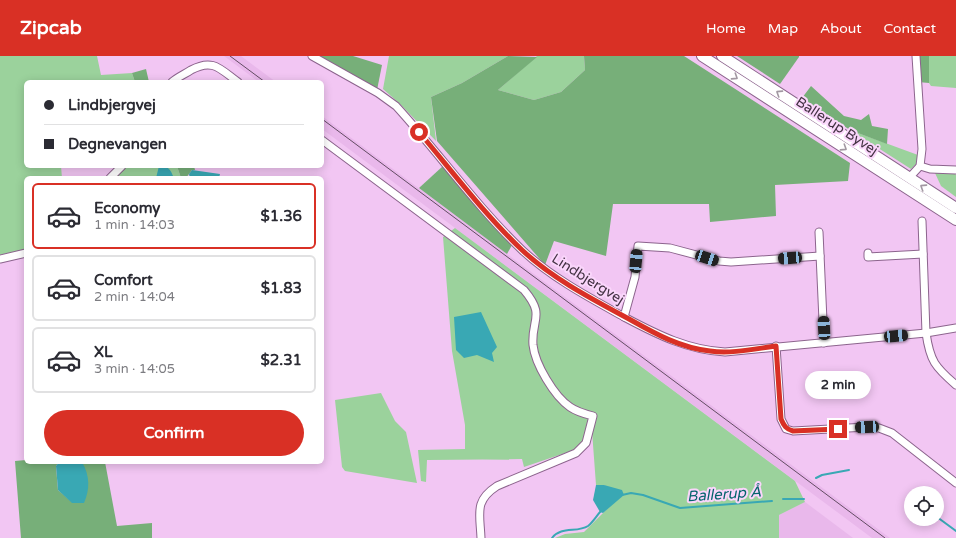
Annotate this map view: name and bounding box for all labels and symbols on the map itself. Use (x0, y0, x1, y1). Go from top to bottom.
one-way arrow (731, 72, 738, 80)
one-way arrow (776, 90, 783, 98)
street label: Ballerup Byvej (793, 93, 881, 159)
route start (410, 123, 428, 141)
one-way arrow (840, 143, 847, 150)
one-way arrow (920, 184, 927, 192)
car (629, 249, 643, 273)
car (694, 249, 720, 267)
street label: Lindbjergvej (549, 250, 627, 308)
car (778, 251, 802, 265)
car (817, 316, 831, 340)
car (884, 329, 908, 343)
callout: 2 min (805, 371, 871, 399)
route end (829, 420, 847, 438)
car (855, 420, 879, 434)
water label: Ballerup Å (686, 482, 762, 506)

